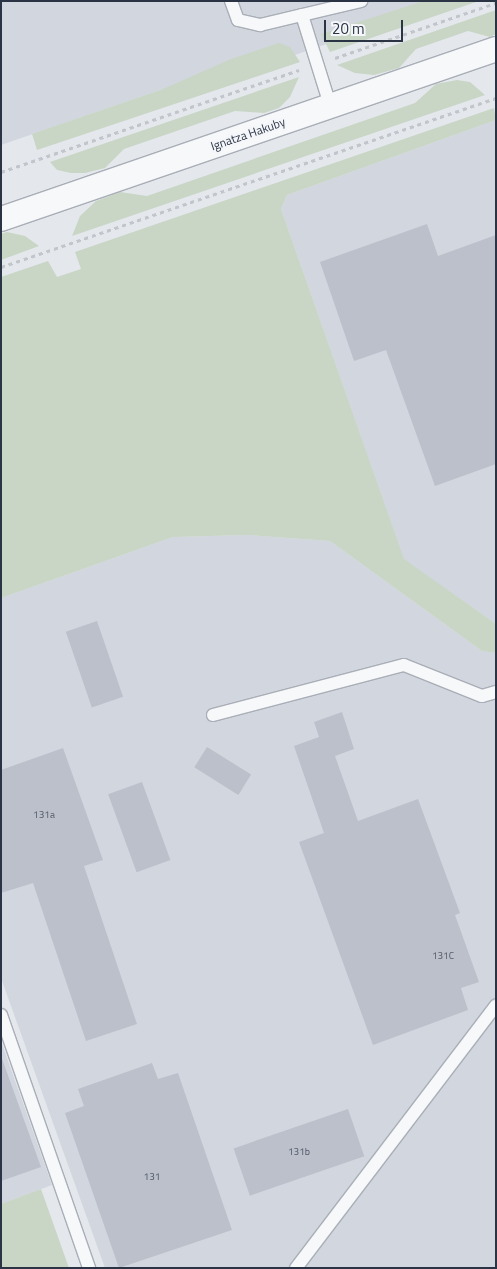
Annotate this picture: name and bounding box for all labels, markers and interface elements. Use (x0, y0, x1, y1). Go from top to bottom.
scale bar (327, 10, 406, 42)
text: 20 m (332, 17, 365, 40)
street label: Ignatza Hakuby (209, 114, 287, 154)
house number: 131a (33, 809, 55, 821)
house number: 131C (432, 950, 454, 962)
house number: 131b (288, 1146, 310, 1158)
house number: 131 (144, 1171, 160, 1183)

